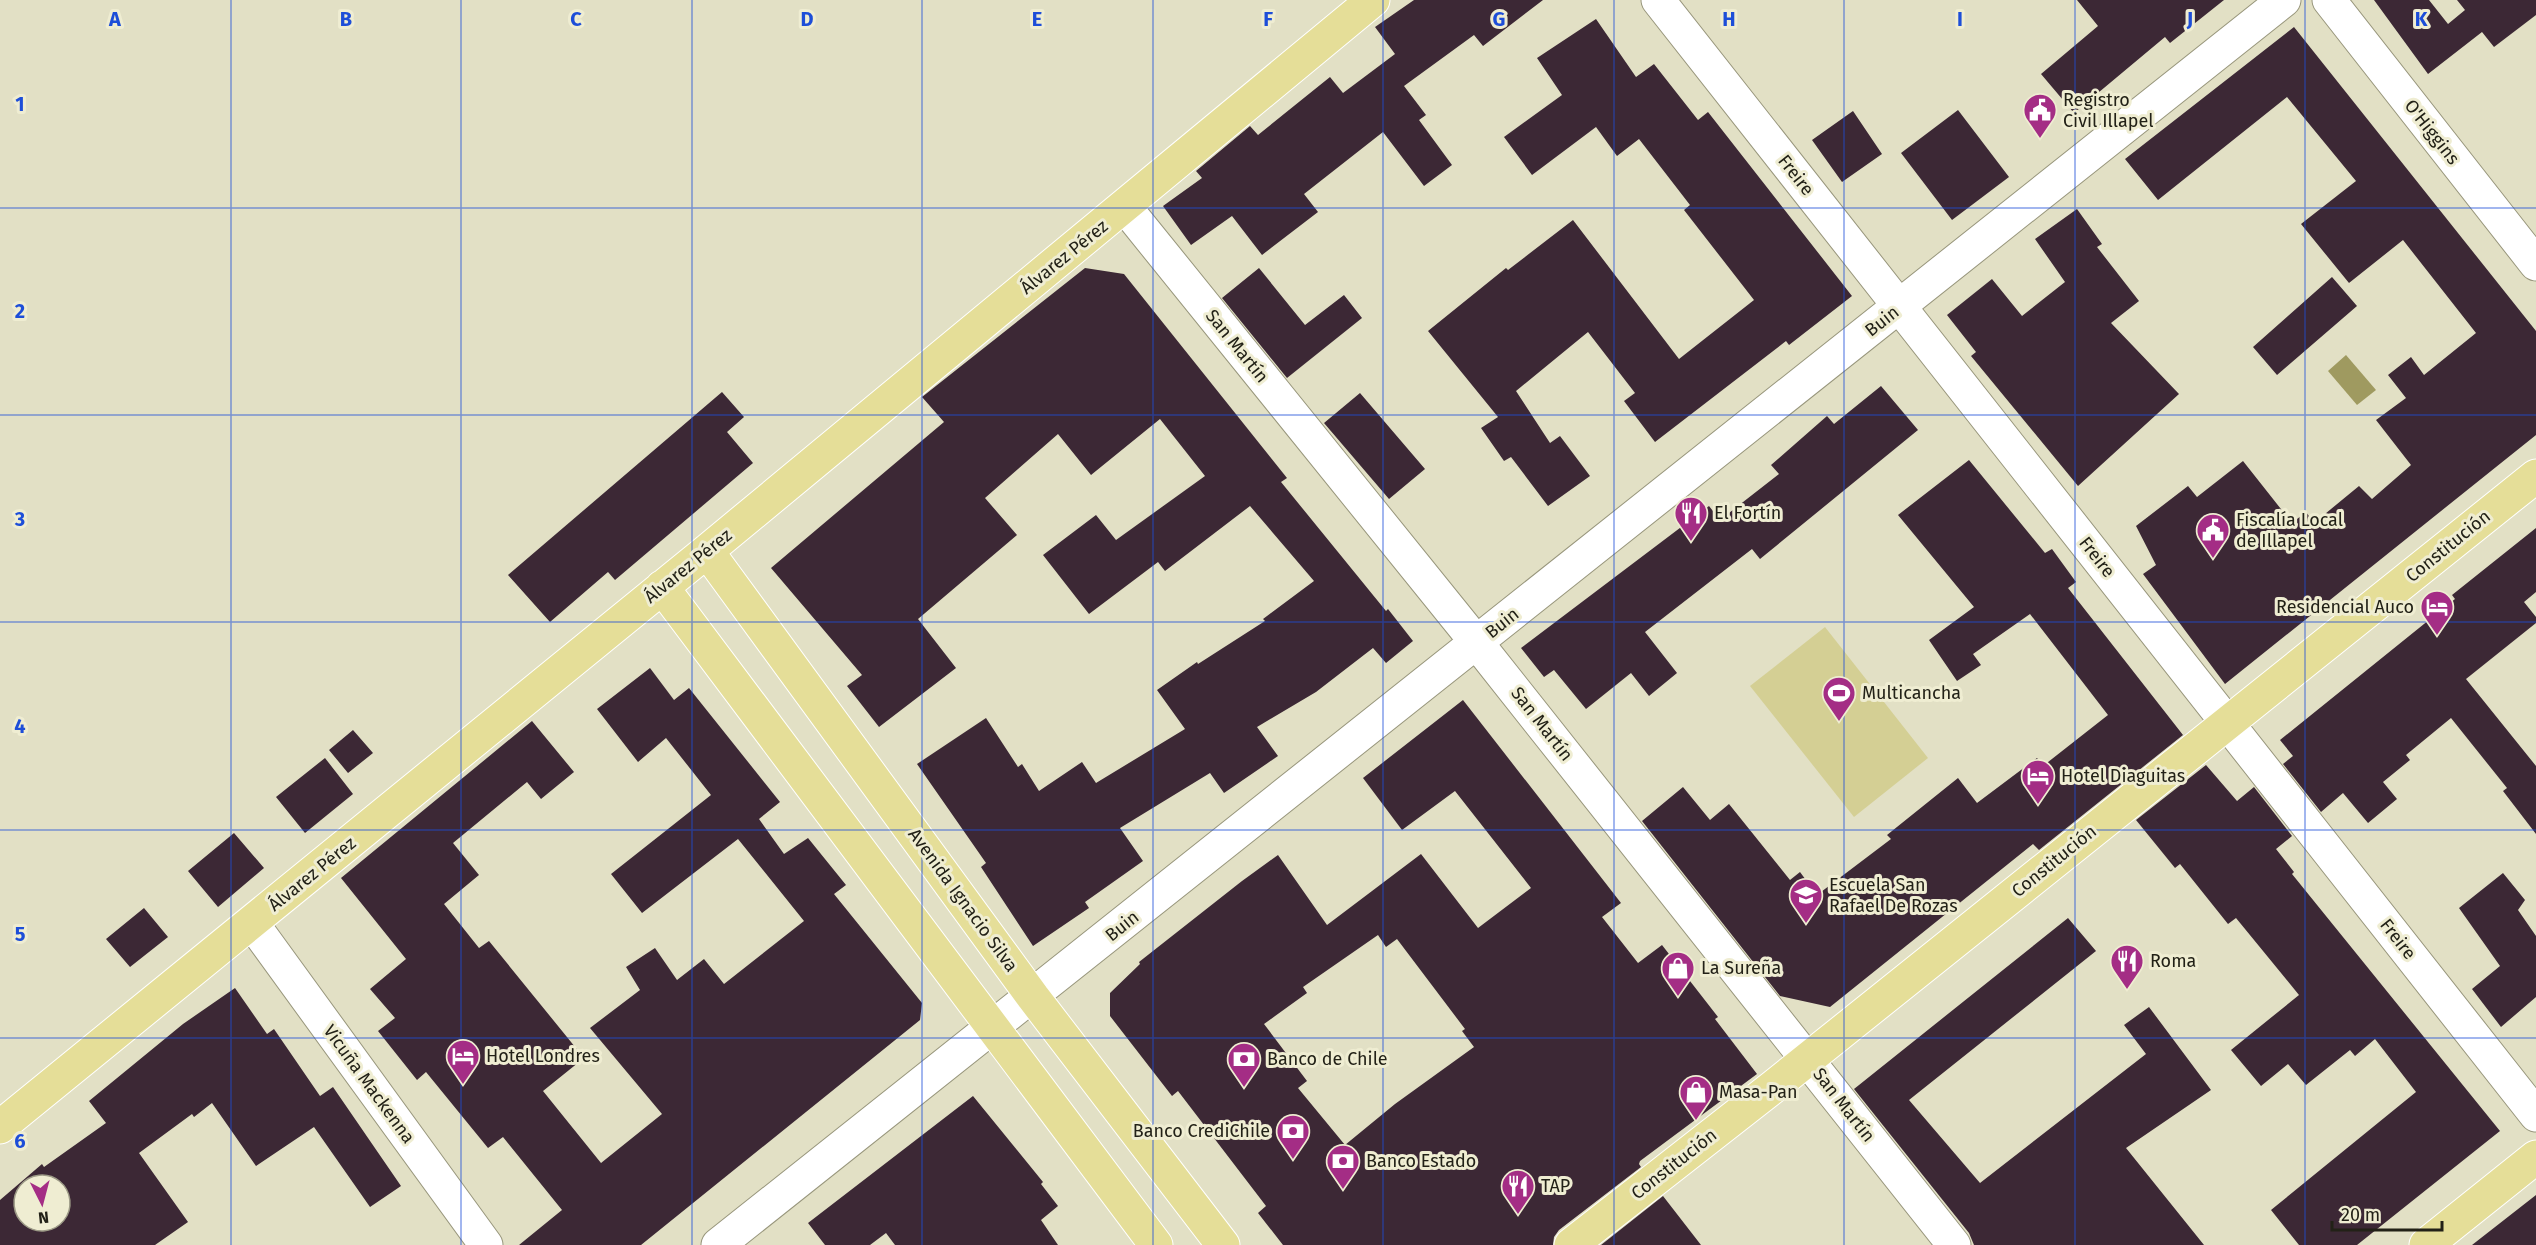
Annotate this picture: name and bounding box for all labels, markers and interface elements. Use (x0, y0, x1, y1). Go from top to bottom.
text: A (108, 7, 122, 31)
text: B (340, 7, 352, 31)
text: C (570, 7, 582, 31)
text: D (800, 7, 814, 31)
text: E (1032, 7, 1042, 31)
text: F (1263, 7, 1273, 31)
text: G (1493, 7, 1505, 31)
text: H (1722, 7, 1736, 31)
text: I (1957, 7, 1963, 31)
text: J (2186, 7, 2193, 31)
text: K (2415, 7, 2428, 31)
place label: Registro Civil Illapel (2063, 89, 2153, 132)
text: 1 (15, 92, 25, 116)
public building icon: Registro Civil Illapel (2022, 92, 2058, 139)
street label: O'Higgins (2400, 95, 2464, 169)
street label: Freire (1773, 150, 1819, 200)
street label: Álvarez Pérez (1015, 214, 1112, 299)
text: 2 (15, 299, 25, 323)
street label: Buin (1861, 301, 1903, 341)
street label: San Martín (1201, 305, 1273, 387)
restaurant icon: El Fortín (1673, 495, 1709, 542)
place label: El Fortín (1714, 502, 1781, 524)
street label: Constitución (2401, 505, 2495, 587)
text: 3 (14, 507, 25, 531)
place label: Fiscalía Local de Illapel (2236, 509, 2343, 552)
public building icon: Fiscalía Local de Illapel (2195, 512, 2231, 559)
street label: Álvarez Pérez (639, 523, 736, 608)
street label: Freire (2074, 532, 2120, 582)
hotel icon: Residencial Auco (2419, 589, 2455, 636)
place label: Residencial Auco (2276, 596, 2414, 618)
street label: Buin (1481, 603, 1523, 643)
sports icon: Multicancha (1821, 675, 1857, 722)
place label: Multicancha (1862, 682, 1961, 704)
street label: San Martín (1506, 683, 1578, 765)
text: 4 (14, 714, 26, 738)
hotel icon: Hotel Diaguitas (2020, 758, 2056, 805)
place label: Hotel Diaguitas (2061, 765, 2185, 787)
street label: Constitución (2007, 820, 2101, 902)
street label: Avenida Ignacio Silva (904, 824, 1022, 976)
street label: Álvarez Pérez (263, 831, 360, 916)
place label: Escuela San Rafael De Rozas (1829, 874, 1958, 917)
school or university icon: Escuela San Rafael De Rozas (1788, 877, 1824, 924)
street label: Buin (1101, 906, 1143, 946)
street label: Freire (2375, 914, 2421, 964)
text: 5 (15, 922, 26, 946)
restaurant icon: Roma (2109, 943, 2145, 990)
shop icon: La Sureña (1660, 950, 1696, 997)
place label: Roma (2150, 950, 2196, 972)
place label: La Sureña (1701, 957, 1781, 979)
street label: Vicuña Mackenna (319, 1020, 419, 1148)
hotel icon: Hotel Londres (445, 1038, 481, 1085)
bank icon: Banco de Chile (1226, 1041, 1262, 1088)
place label: Hotel Londres (486, 1045, 600, 1067)
place label: Banco de Chile (1267, 1048, 1388, 1070)
street label: San Martín (1808, 1064, 1880, 1146)
shop icon: Masa-Pan (1678, 1074, 1714, 1121)
place label: Masa-Pan (1719, 1081, 1798, 1103)
bank icon: Banco CrediChile (1275, 1113, 1311, 1160)
place label: Banco CrediChile (1133, 1120, 1270, 1142)
street label: Constitución (1627, 1124, 1721, 1204)
text: 6 (14, 1129, 26, 1153)
bank icon: Banco Estado (1325, 1143, 1361, 1190)
place label: Banco Estado (1366, 1150, 1476, 1172)
restaurant icon: TAP (1500, 1168, 1536, 1215)
north arrow (12, 1173, 72, 1233)
place label: TAP (1541, 1175, 1570, 1197)
scale bar (2332, 1194, 2442, 1232)
text: 20 m (2341, 1204, 2380, 1226)
text: N (37, 1207, 50, 1227)

